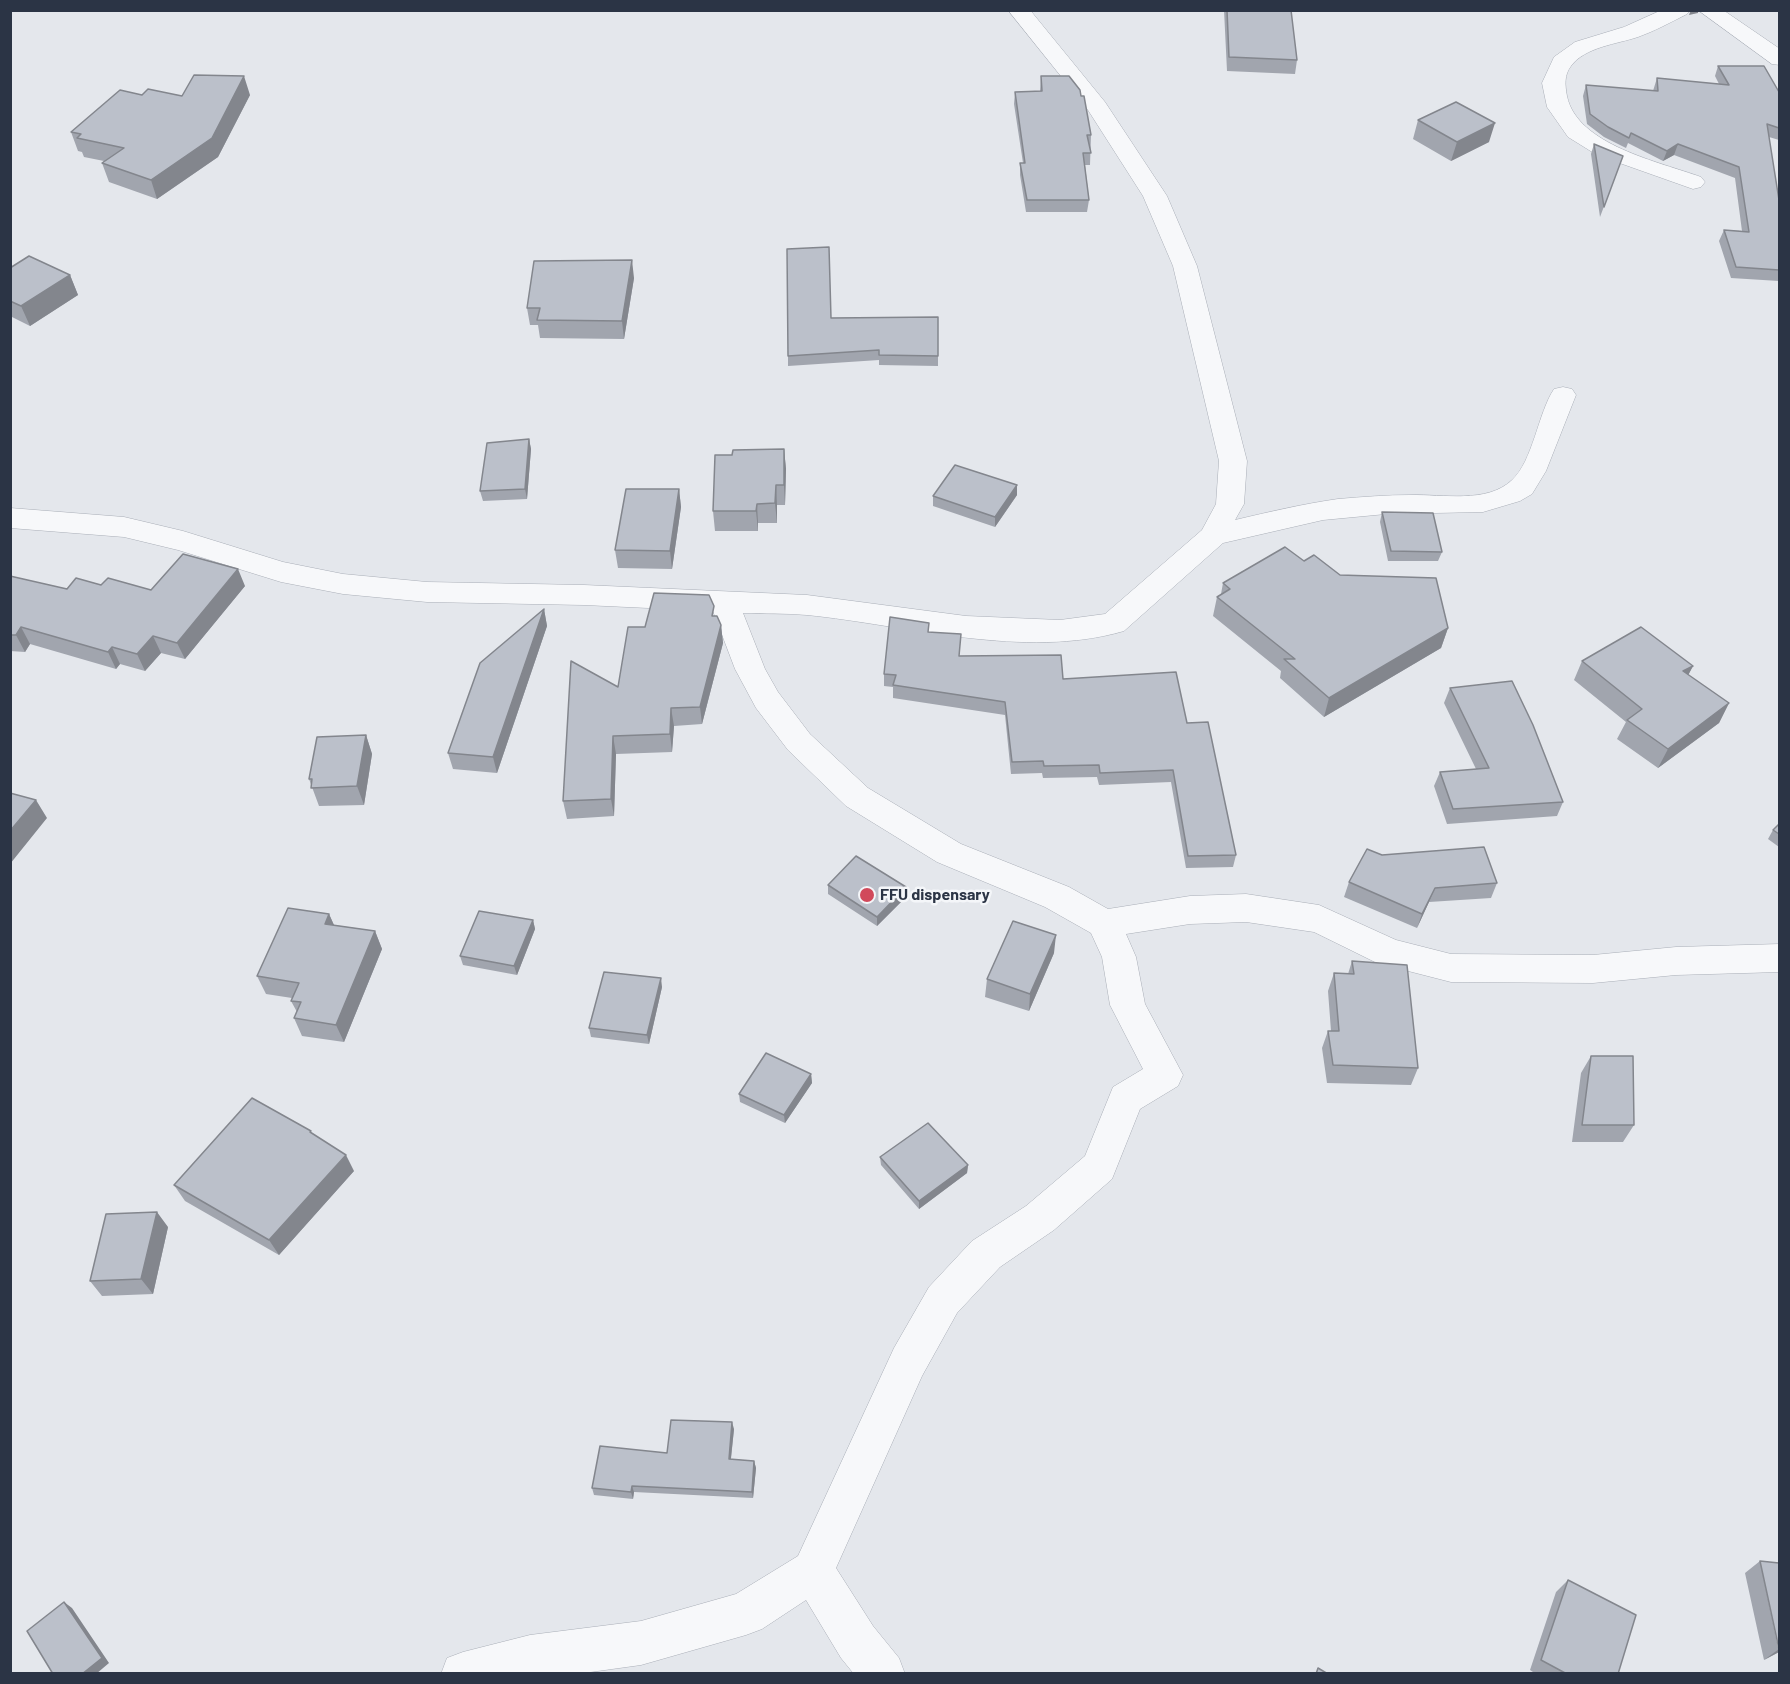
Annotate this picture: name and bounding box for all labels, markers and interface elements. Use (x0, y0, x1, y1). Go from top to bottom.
place label: FFU dispensary (880, 885, 990, 905)
marker: FFU dispensary (858, 886, 876, 904)

